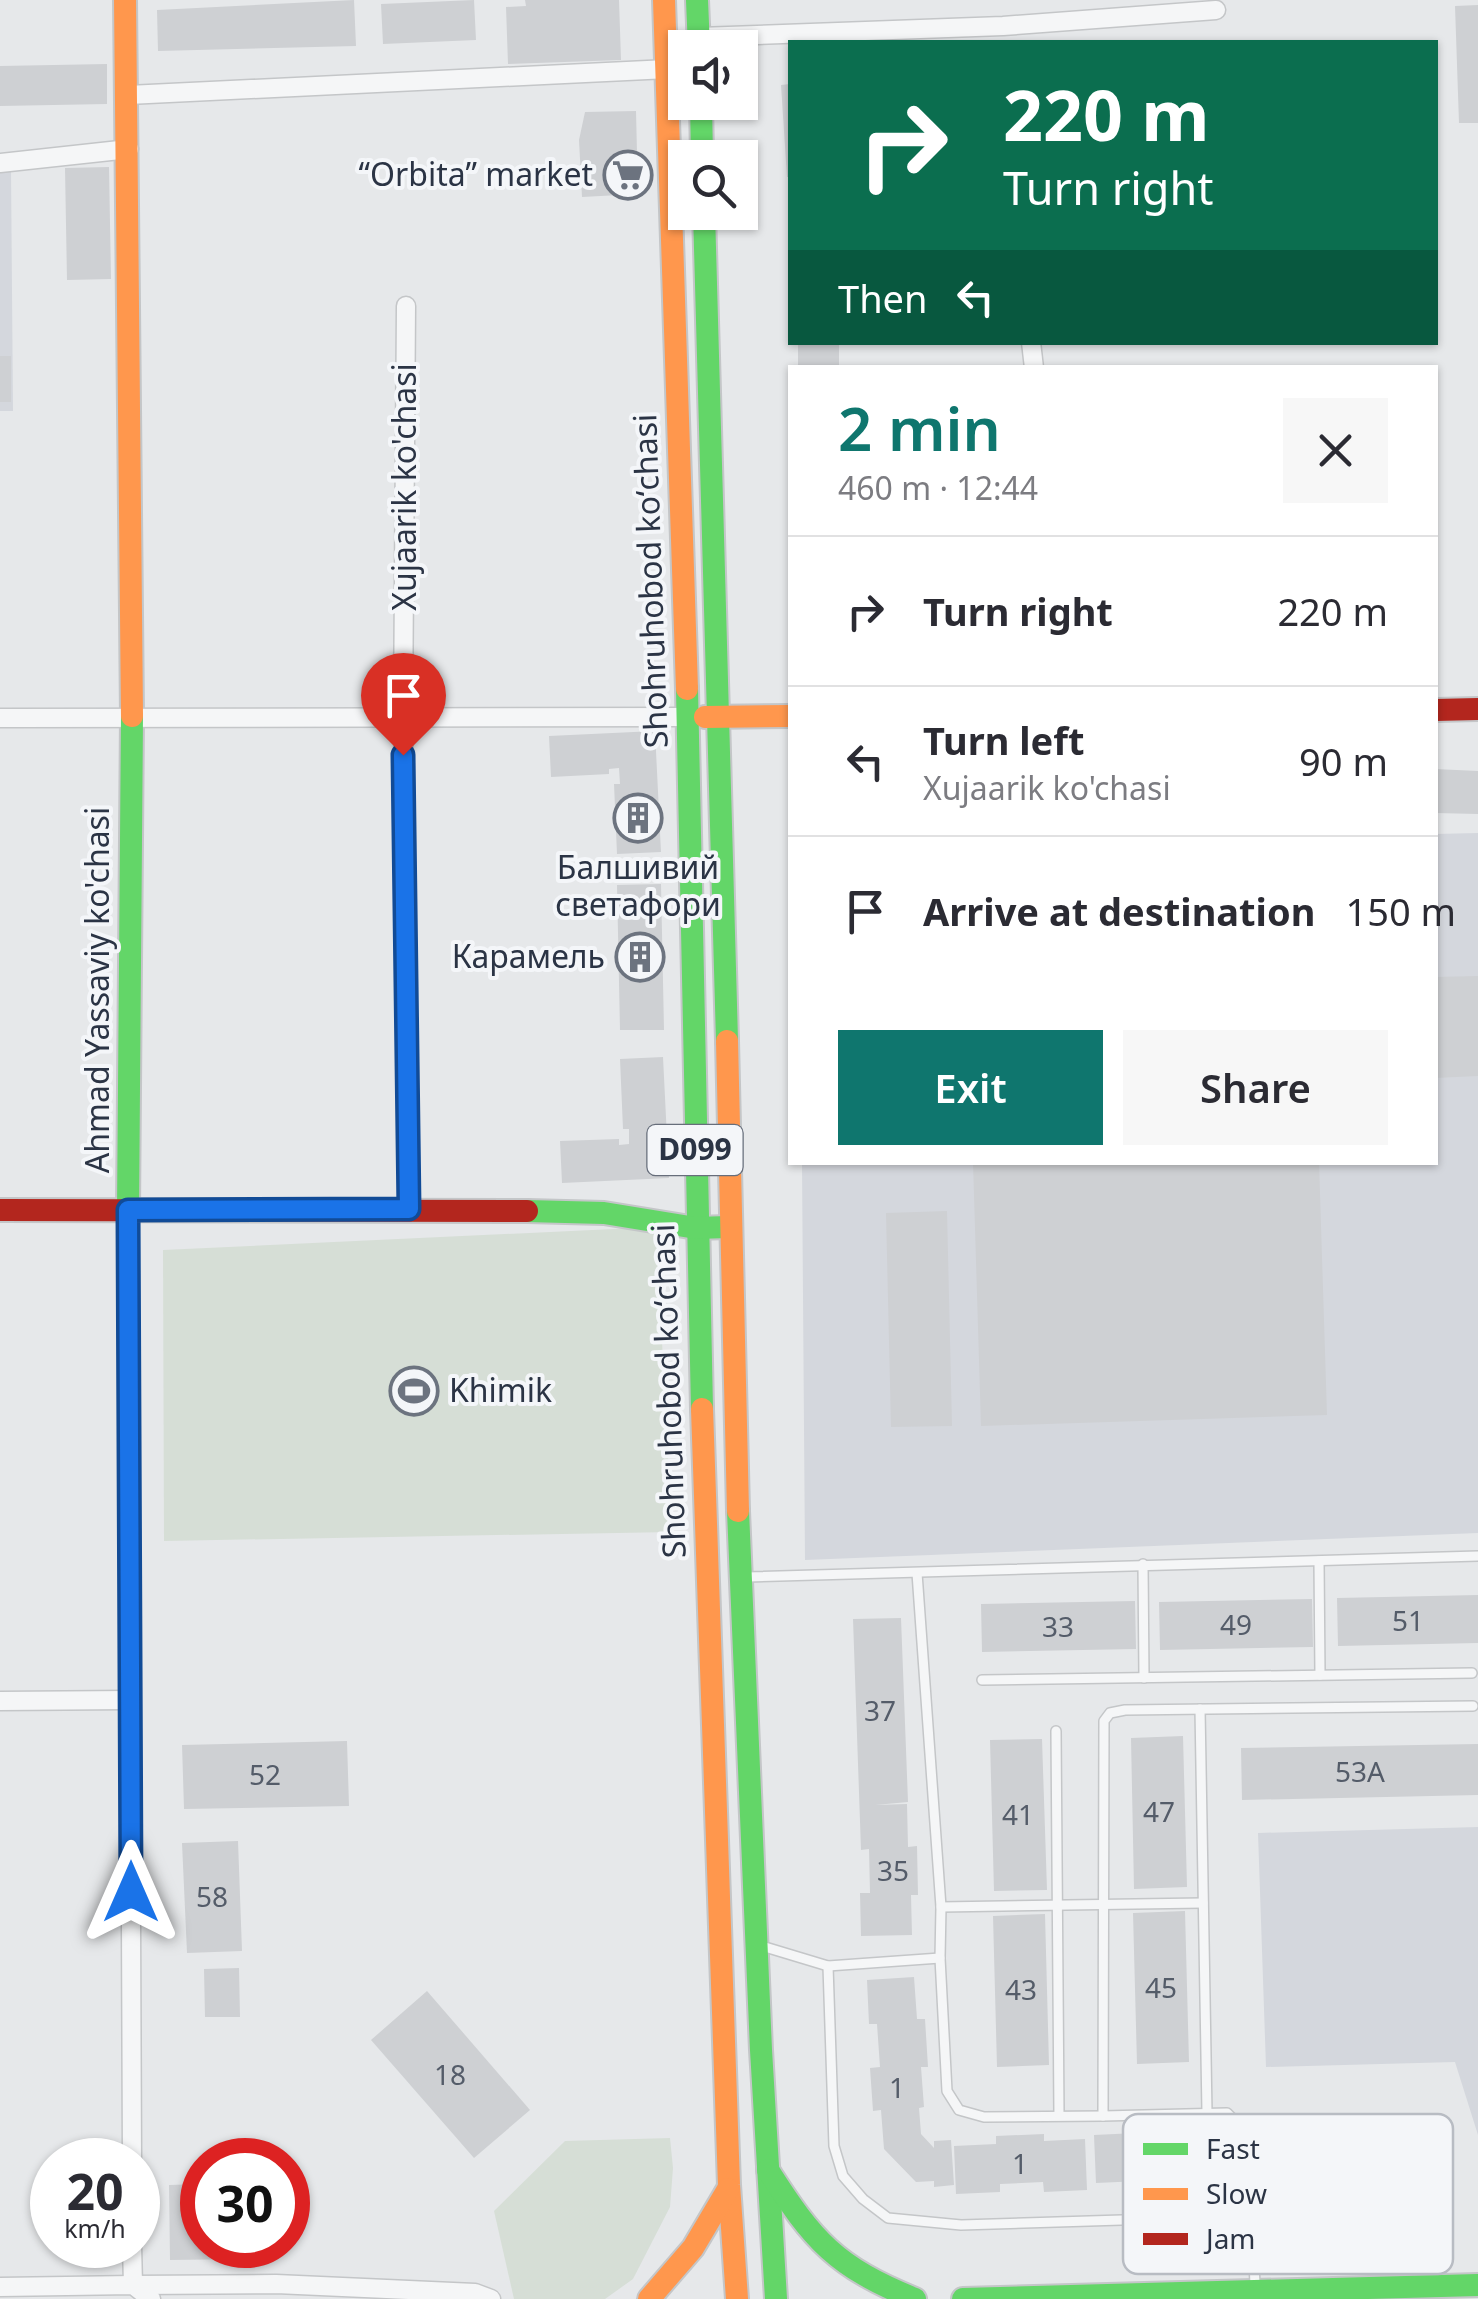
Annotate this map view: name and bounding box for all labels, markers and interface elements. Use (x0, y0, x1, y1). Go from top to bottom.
map controls (668, 30, 758, 230)
button: sound (668, 30, 758, 120)
text: 220 m (1003, 66, 1210, 162)
icon: right (838, 80, 968, 210)
button: search (668, 140, 758, 230)
supermarket icon: “Orbita” market (602, 149, 654, 201)
place label: “Orbita” market (359, 152, 593, 195)
text: Turn right (1003, 157, 1214, 218)
icon: left (948, 270, 1003, 325)
text: Then (838, 272, 928, 324)
street label: Xujaarik ko'chasi (382, 363, 425, 611)
text: 2 min (838, 387, 1001, 469)
button: close (1283, 398, 1388, 503)
street label: Shohruhobod koʻchasi (622, 413, 677, 749)
text: 460 m · 12:44 (838, 466, 1038, 509)
icon: right (838, 584, 893, 639)
text: Turn right (923, 585, 1113, 637)
text: 220 m (1277, 585, 1388, 637)
pin (361, 653, 446, 756)
icon: arrive (376, 668, 431, 723)
text: Turn left (923, 714, 1085, 766)
icon: left (838, 734, 893, 789)
text: 90 m (1299, 735, 1388, 787)
text: Xujaarik ko'chasi (923, 766, 1171, 809)
building icon: Балшивий светафори (612, 792, 664, 844)
street label: Ahmad Yassaviy ko'chasi (75, 807, 118, 1173)
place label: Балшивий светафори (555, 845, 721, 925)
icon: arrive (838, 884, 893, 939)
text: Arrive at destination (923, 885, 1315, 937)
text: 150 m (1345, 885, 1456, 937)
building icon: Карамель (614, 931, 666, 983)
place label: Карамель (452, 934, 605, 977)
button: Exit (838, 1030, 1103, 1145)
button: Share (1123, 1030, 1388, 1145)
road number: D099 (648, 1125, 742, 1175)
street label: Shohruhobod koʻchasi (640, 1223, 695, 1559)
sports icon: Khimik (388, 1365, 440, 1417)
place label: Khimik (449, 1368, 552, 1411)
house number: 51 (1392, 1601, 1424, 1639)
house number: 49 (1220, 1605, 1252, 1643)
house number: 33 (1042, 1607, 1074, 1645)
house number: 37 (864, 1691, 896, 1729)
house number: 53А (1335, 1752, 1385, 1790)
house number: 52 (249, 1755, 281, 1793)
house number: 47 (1143, 1792, 1175, 1830)
house number: 41 (1002, 1795, 1034, 1833)
position arrow (79, 1840, 183, 1944)
house number: 35 (877, 1851, 909, 1889)
house number: 58 (196, 1877, 228, 1915)
house number: 45 (1145, 1968, 1177, 2006)
house number: 43 (1005, 1970, 1037, 2008)
house number: 18 (434, 2055, 466, 2093)
house number: 1 (889, 2068, 905, 2106)
legend (1123, 2114, 1453, 2274)
text: Fast (1206, 2129, 1260, 2167)
speed limit sign: 30 (180, 2138, 310, 2268)
house number: 1 (1012, 2144, 1028, 2182)
text: 20 (66, 2157, 124, 2225)
text: Slow (1206, 2174, 1267, 2212)
text: km/h (64, 2211, 126, 2245)
text: Jam (1203, 2219, 1256, 2257)

